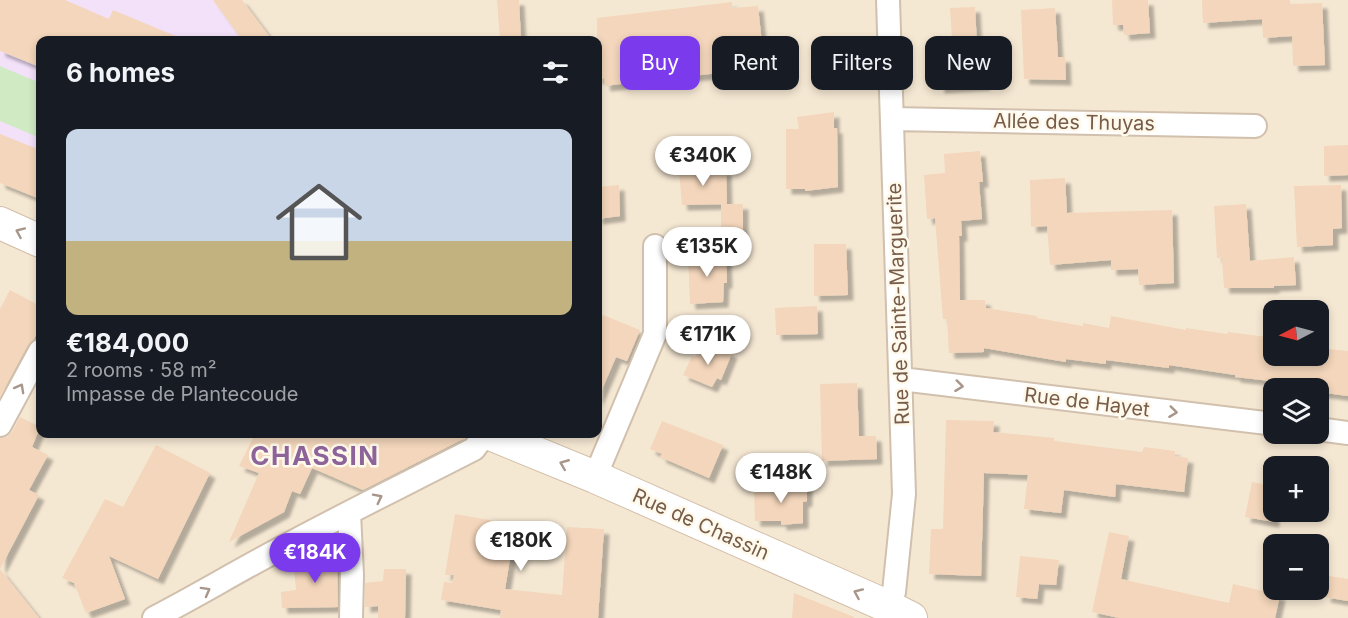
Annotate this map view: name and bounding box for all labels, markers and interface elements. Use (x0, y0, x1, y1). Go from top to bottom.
chip: Buy (620, 36, 700, 90)
chip: Rent (712, 36, 799, 90)
chip: Filters (811, 36, 913, 90)
chip: New (925, 36, 1012, 90)
icon: filters (539, 56, 572, 89)
text: 6 homes (66, 57, 175, 88)
street label: Allée des Thuyas (993, 109, 1155, 135)
pin: €340K (661, 136, 745, 187)
text: €340K (669, 143, 737, 167)
icon: home (265, 168, 373, 276)
street label: Rue de Sainte-Marguerite (882, 182, 914, 426)
one-way arrow (16, 227, 27, 239)
pin: €135K (665, 227, 749, 278)
text: €135K (676, 234, 738, 258)
north arrow (1263, 300, 1329, 366)
map controls (1263, 300, 1329, 600)
pin: €171K (666, 315, 750, 366)
text: €171K (680, 322, 736, 346)
text: €184,000 (66, 327, 189, 358)
text: 2 rooms · 58 m² (66, 358, 217, 382)
button: layers (1263, 378, 1329, 444)
one-way arrow (954, 380, 963, 392)
text: Impasse de Plantecoude (66, 382, 298, 406)
street label: Rue de Hayet (1023, 382, 1152, 422)
one-way arrow (13, 384, 24, 394)
one-way arrow (1169, 405, 1178, 418)
district label: CHASSIN (250, 440, 380, 471)
pin: €148K (739, 453, 823, 504)
button: + (1263, 456, 1329, 522)
one-way arrow (560, 459, 571, 471)
text: €148K (749, 460, 813, 484)
street label: Rue de Chassin (629, 483, 773, 565)
one-way arrow (371, 494, 382, 505)
pin: €180K (479, 521, 563, 572)
text: €180K (489, 528, 553, 552)
pin: €184K (273, 533, 357, 584)
button: − (1263, 534, 1329, 600)
text: €184K (283, 540, 347, 564)
one-way arrow (200, 586, 210, 598)
one-way arrow (854, 588, 865, 600)

